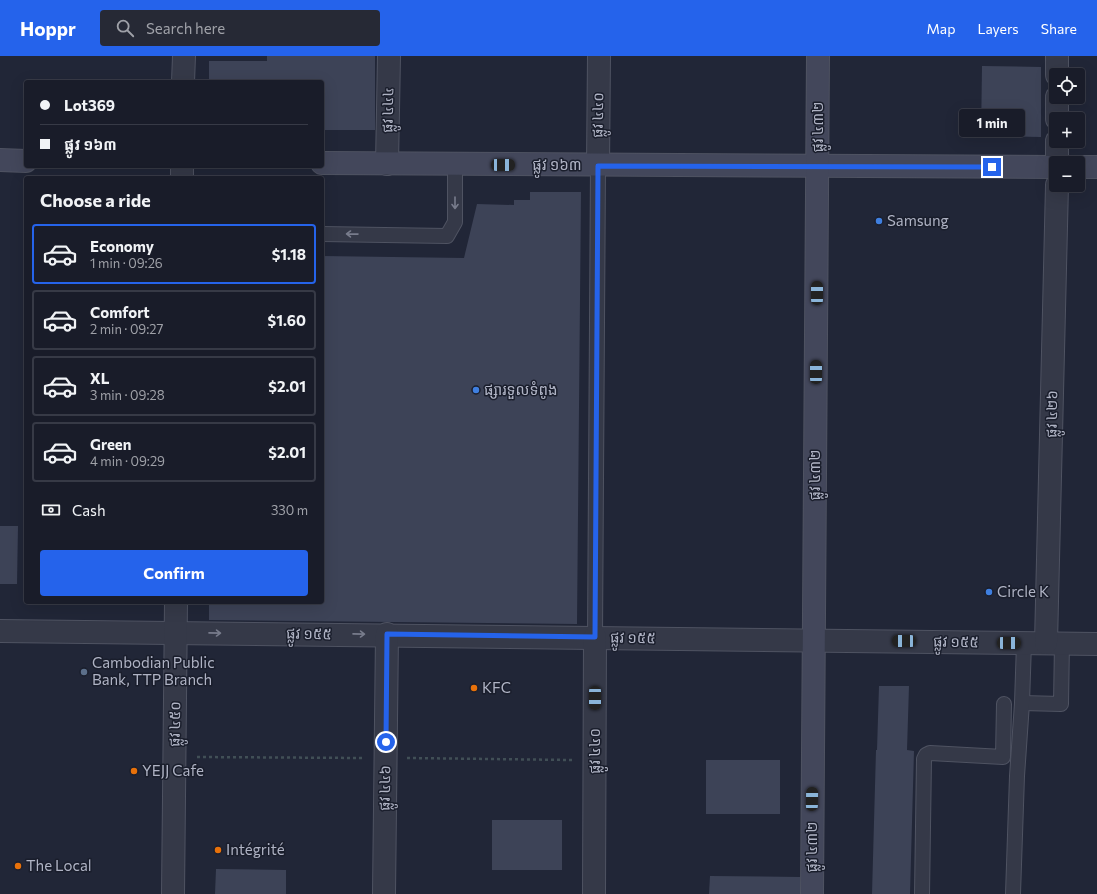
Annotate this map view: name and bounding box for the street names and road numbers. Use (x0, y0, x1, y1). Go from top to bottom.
street label: ផ្លូវ ៤៤៤ (378, 87, 402, 133)
street label: ផ្លូវ ៤៤០ (588, 92, 612, 138)
street label: ផ្លូវ ៤៣២ (808, 101, 831, 153)
street label: ផ្លូវ ១៦៣ (532, 155, 582, 178)
street label: ផ្លូវ ៤២៦ (1042, 390, 1066, 438)
street label: ផ្លូវ ៤៣២ (805, 449, 828, 501)
street label: ផ្លូវ ១៥៥ (286, 624, 332, 648)
street label: ផ្លូវ ១៥៥ (610, 628, 656, 652)
street label: ផ្លូវ ១៥៥ (933, 632, 979, 656)
street label: ផ្លូវ ៤៥០ (165, 701, 189, 747)
street label: ផ្លូវ ៤៤០ (585, 728, 608, 774)
street label: ផ្លូវ ៤៤៦ (375, 765, 399, 811)
street label: ផ្លូវ ៤៣២ (802, 821, 825, 873)

